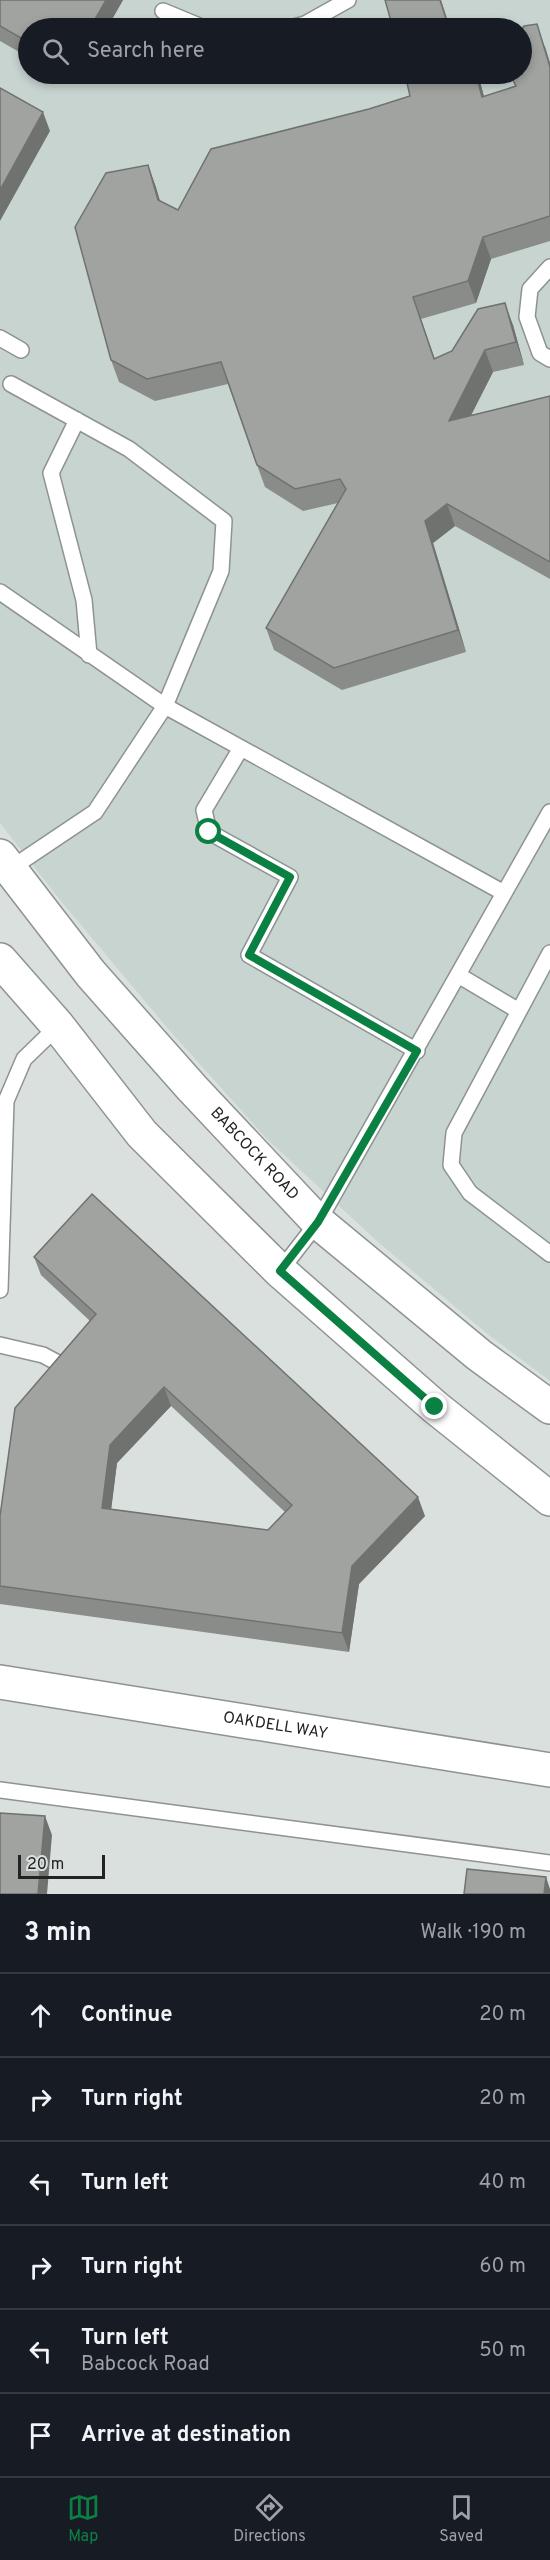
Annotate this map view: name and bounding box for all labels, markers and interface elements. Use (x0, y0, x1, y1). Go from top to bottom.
search box (18, 18, 532, 84)
icon: search (39, 35, 72, 68)
text: Search here (87, 38, 205, 65)
route start (195, 818, 221, 844)
street label: BABCOCK ROAD (206, 1103, 303, 1205)
route end (421, 1393, 447, 1419)
street label: OAKDELL WAY (222, 1708, 329, 1744)
scale bar (18, 1852, 105, 1880)
text: 20 m (27, 1855, 64, 1875)
text: 3 min (24, 1917, 92, 1950)
text: Walk · 190 m (420, 1920, 526, 1946)
icon: ahead (24, 1999, 57, 2032)
text: Continue (81, 2002, 172, 2029)
text: 20 m (479, 2002, 526, 2028)
icon: right (24, 2083, 57, 2116)
text: Turn right (81, 2086, 183, 2113)
text: 20 m (479, 2086, 526, 2112)
icon: left (24, 2167, 57, 2200)
text: Turn left (81, 2170, 169, 2197)
text: 40 m (479, 2170, 526, 2196)
icon: right (24, 2251, 57, 2284)
text: Turn right (81, 2254, 183, 2281)
text: 60 m (480, 2254, 526, 2280)
text: Turn left (81, 2325, 169, 2352)
icon: left (24, 2335, 57, 2368)
text: 50 m (479, 2338, 526, 2364)
text: Babcock Road (81, 2352, 210, 2378)
icon: arrive (24, 2419, 57, 2452)
text: Arrive at destination (81, 2422, 291, 2449)
tab: Map (67, 2491, 100, 2547)
tab: Directions (233, 2491, 306, 2547)
tab: Saved (439, 2491, 483, 2547)

